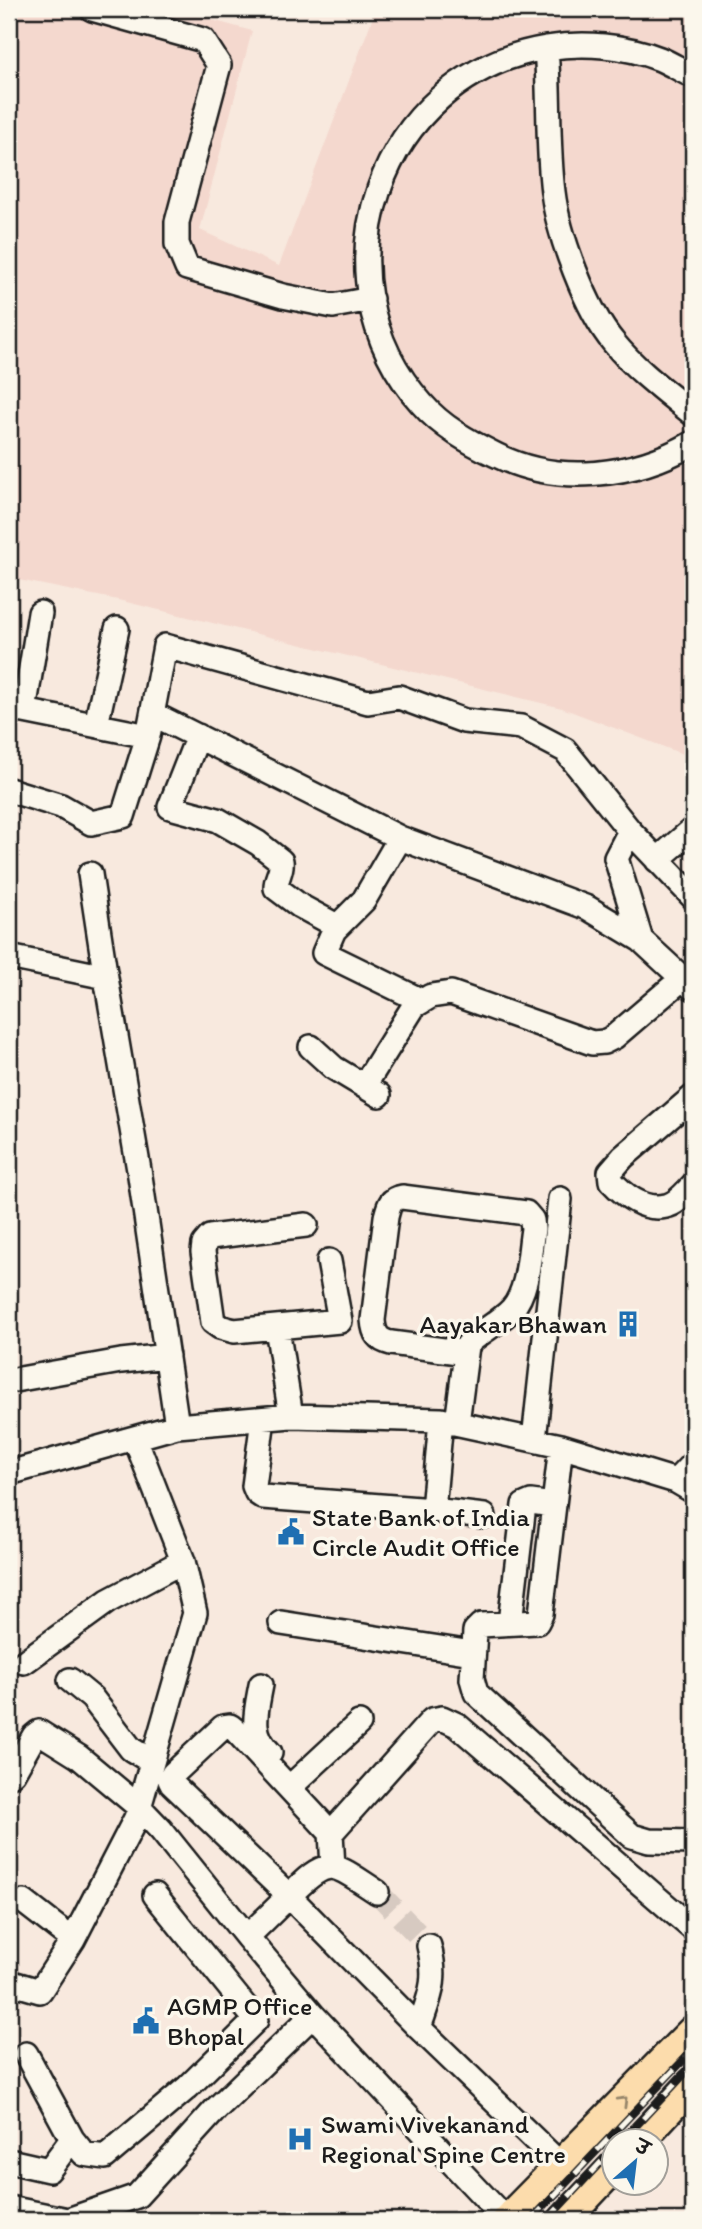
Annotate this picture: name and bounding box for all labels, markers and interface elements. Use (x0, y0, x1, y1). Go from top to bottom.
place label: Aayakar Bhawan (420, 1308, 607, 1340)
building icon: Aayakar Bhawan (613, 1309, 643, 1339)
place label: State Bank of India Circle Audit Office (312, 1501, 530, 1563)
public building icon: State Bank of India Circle Audit Office (276, 1517, 306, 1547)
place label: AGMP Office Bhopal (167, 1990, 312, 2052)
public building icon: AGMP Office Bhopal (131, 2006, 161, 2036)
one-way arrow (615, 2097, 628, 2110)
place label: Swami Vivekanand Regional Spine Centre (321, 2108, 566, 2170)
hospital icon: Swami Vivekanand Regional Spine Centre (285, 2124, 315, 2154)
north arrow (600, 2128, 670, 2198)
text: उ (630, 2133, 656, 2162)

